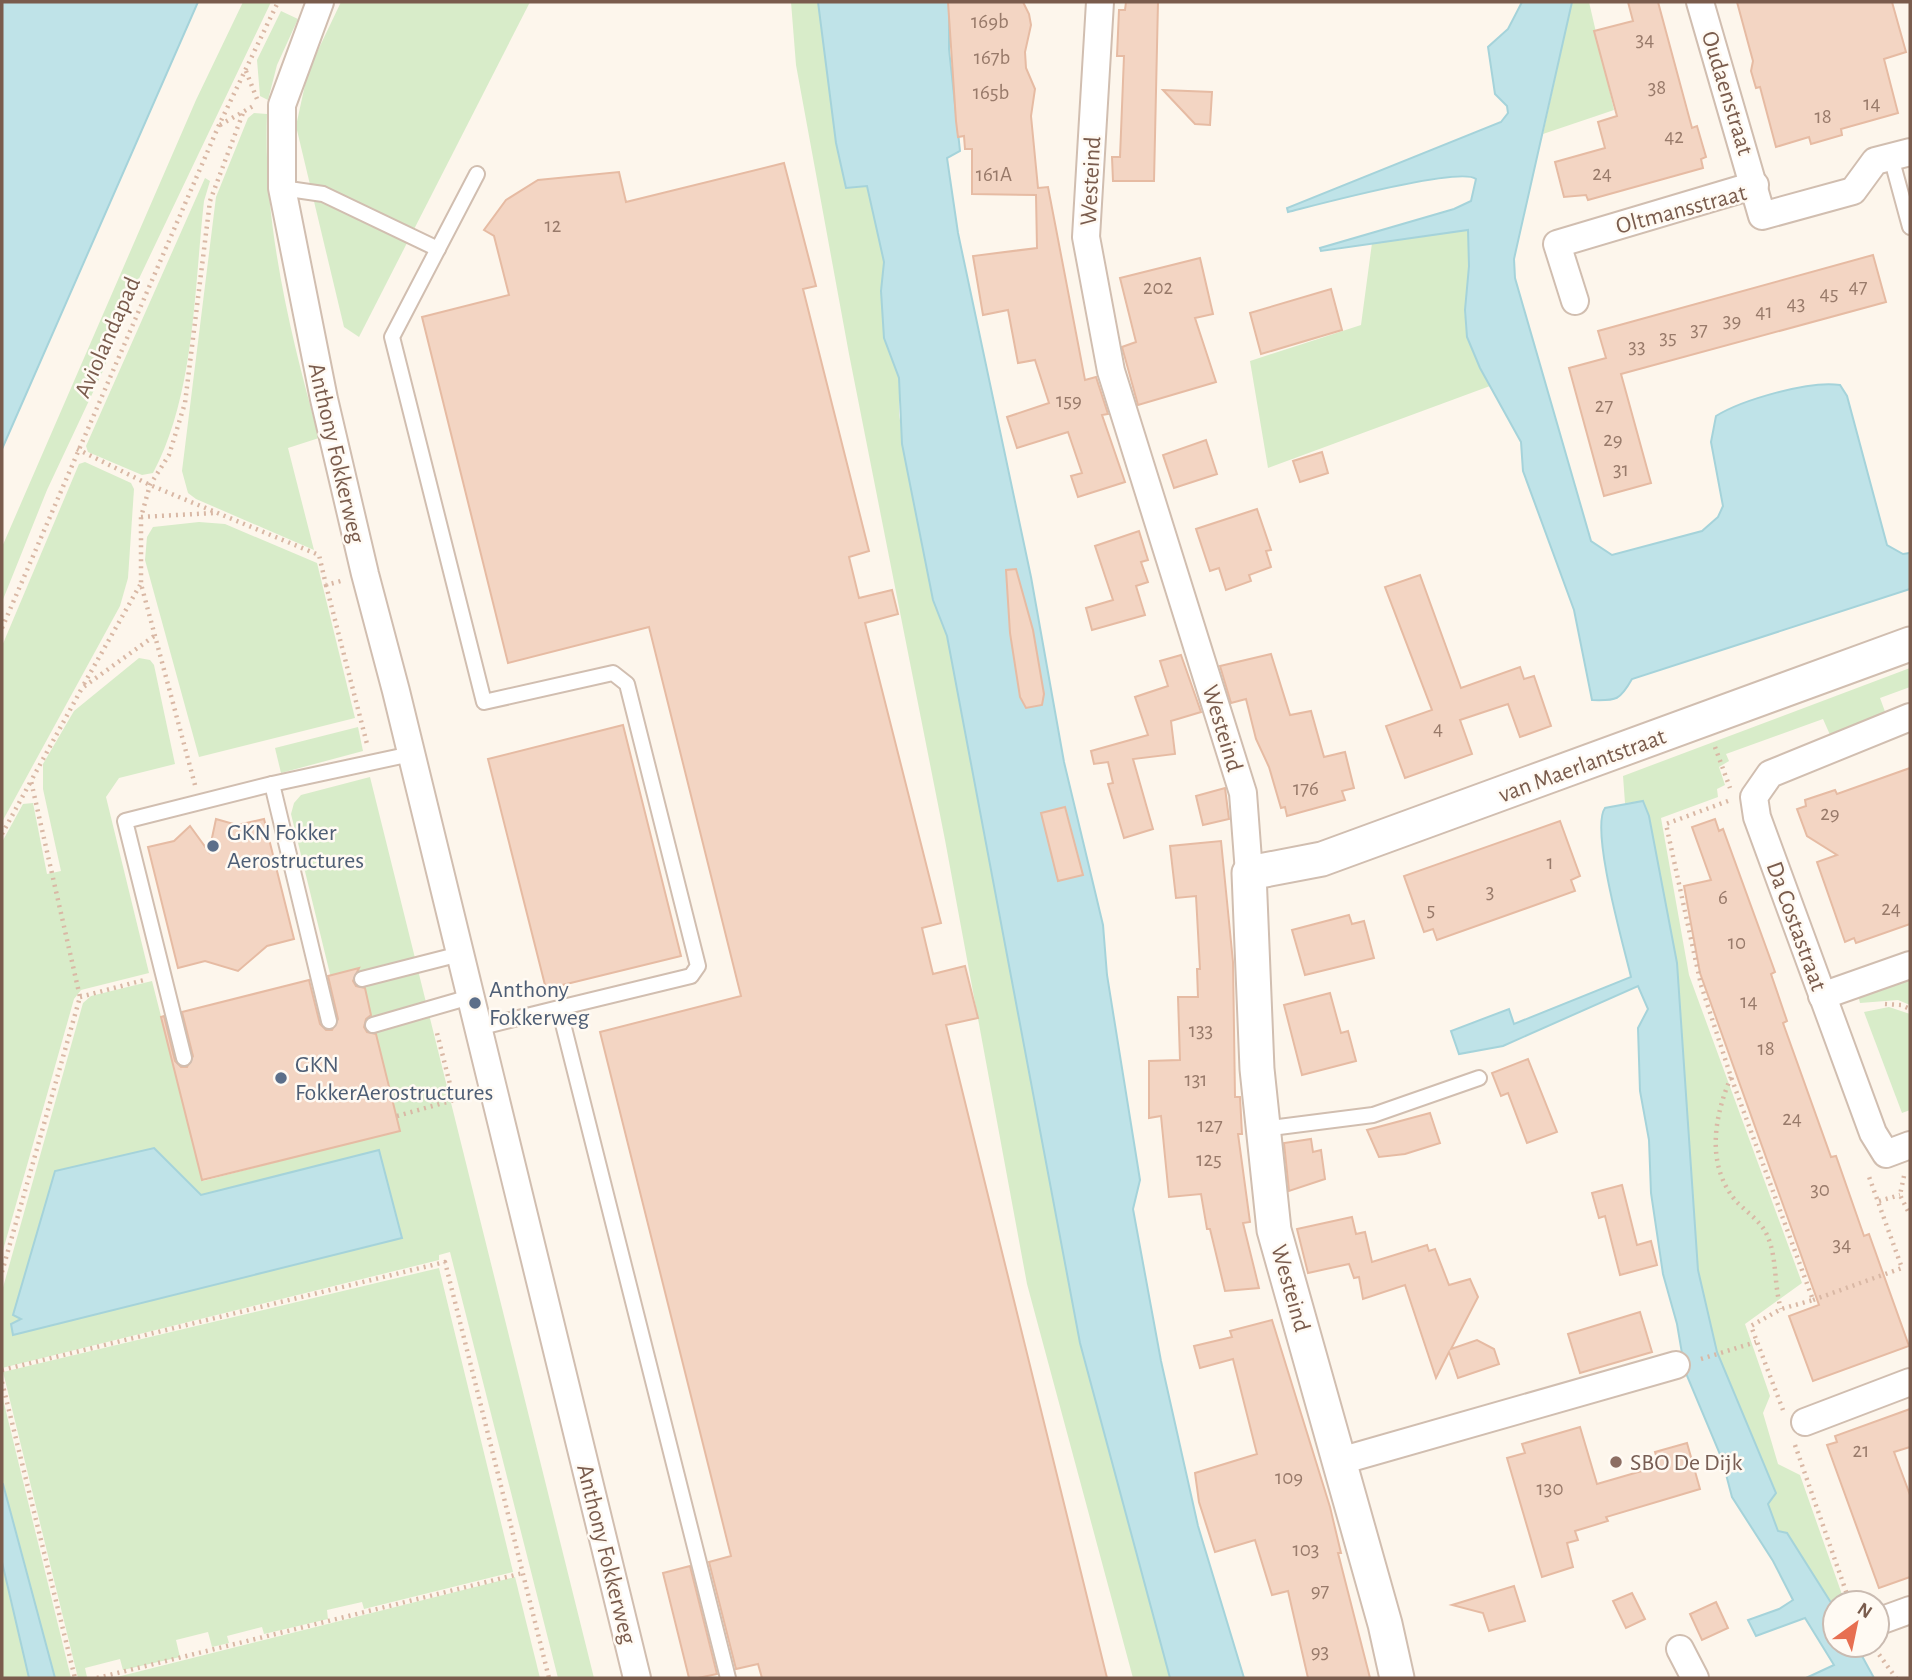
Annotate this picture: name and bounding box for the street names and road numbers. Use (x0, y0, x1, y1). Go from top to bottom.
street label: Oudaenstraat (1697, 28, 1757, 158)
street label: Westeind (1077, 136, 1105, 226)
street label: Oltmansstraat (1613, 181, 1749, 239)
street label: Aviolandapad (71, 273, 145, 401)
street label: Anthony Fokkerweg (304, 361, 368, 546)
street label: Westeind (1198, 682, 1247, 775)
street label: van Maerlantstraat (1495, 724, 1670, 807)
street label: Da Costastraat (1762, 858, 1831, 995)
street label: Westeind (1266, 1242, 1314, 1335)
street label: Anthony Fokkerweg (572, 1462, 640, 1647)

